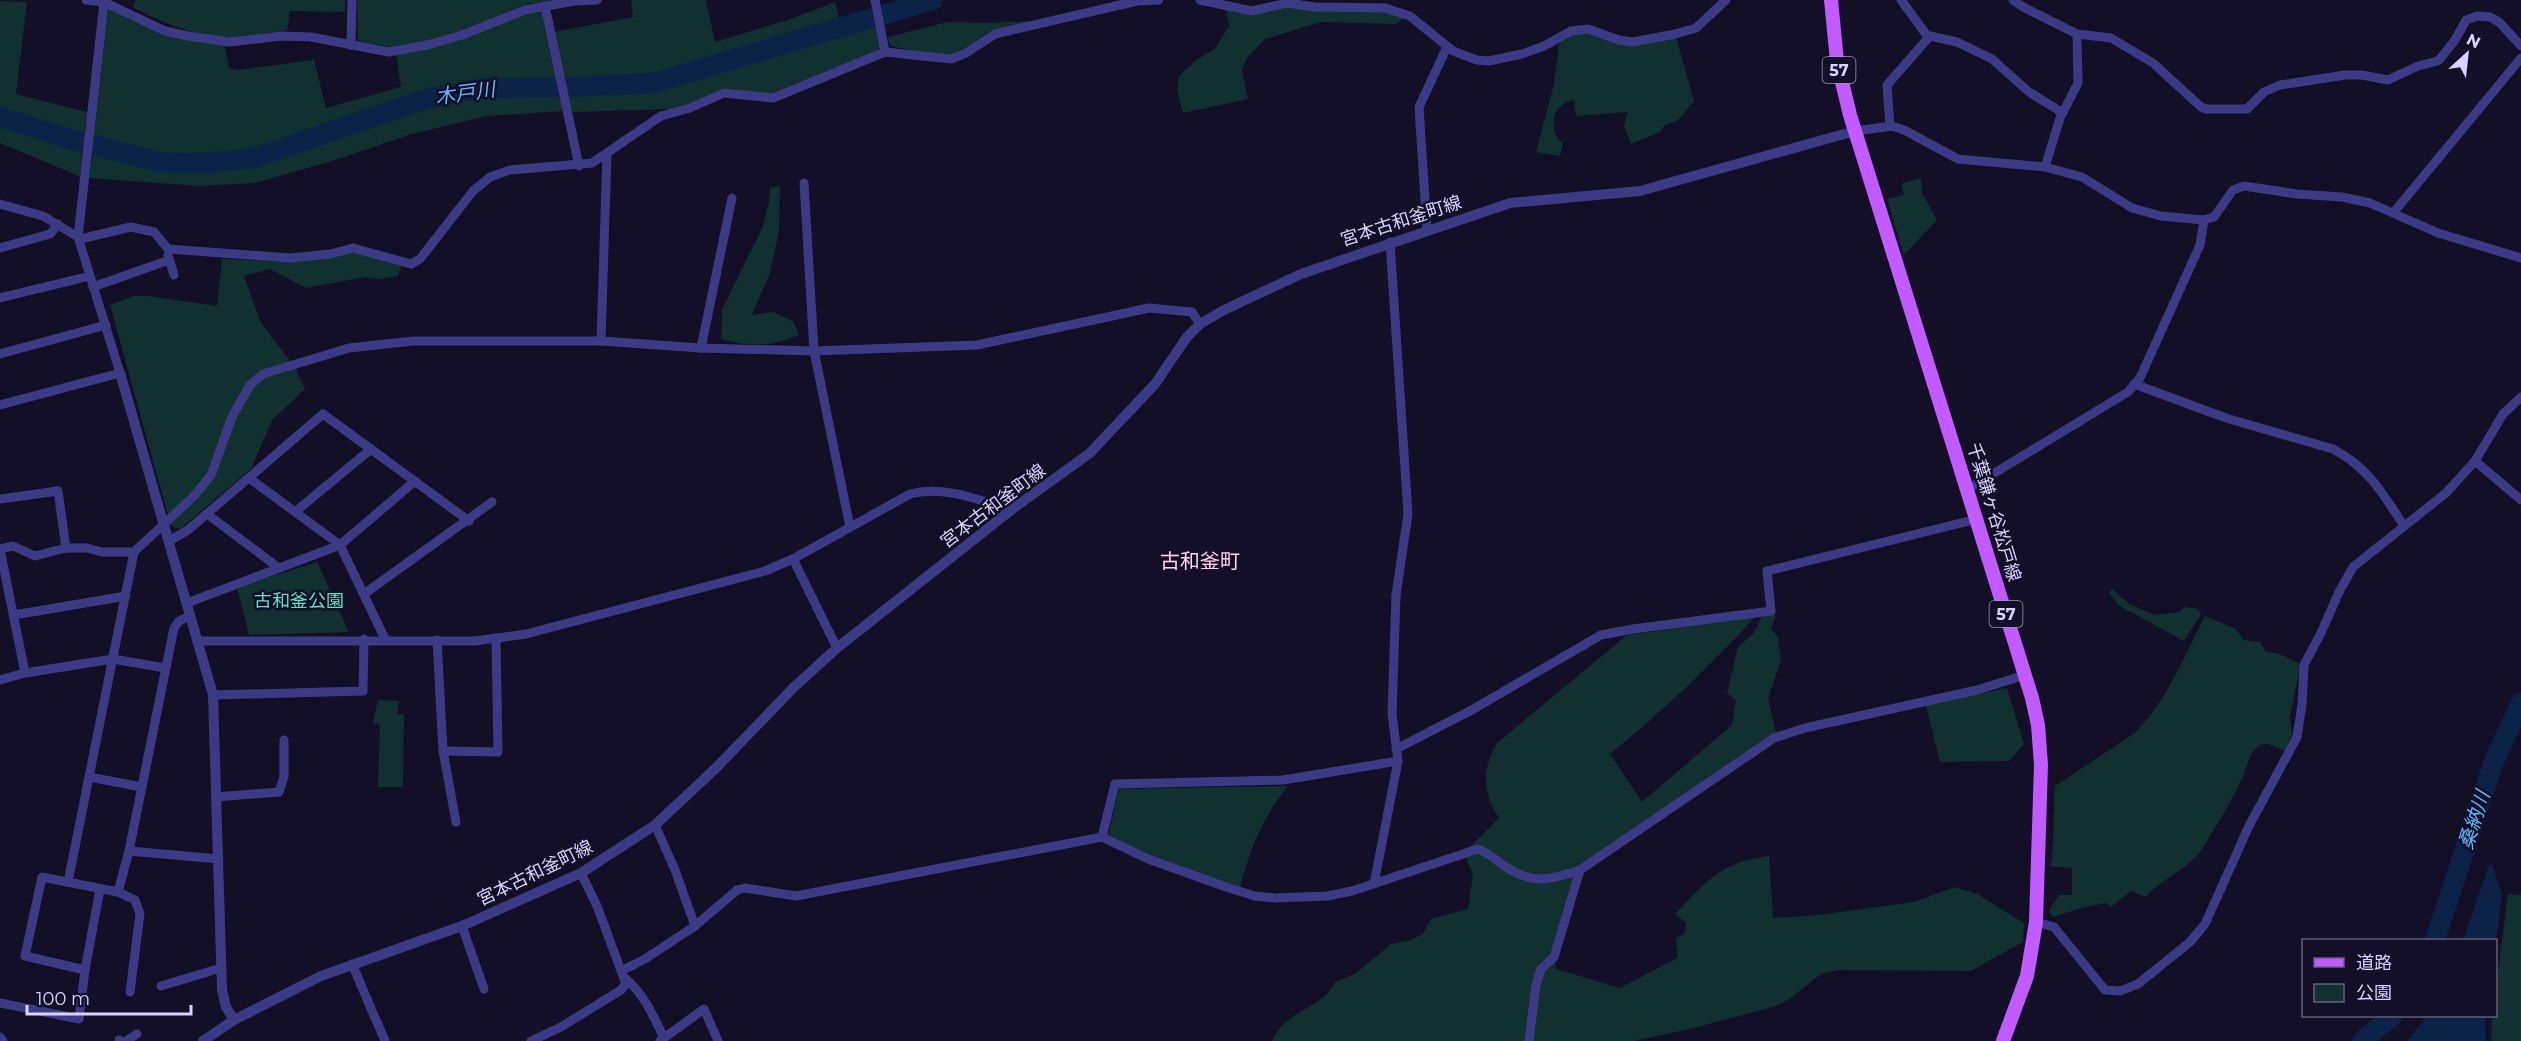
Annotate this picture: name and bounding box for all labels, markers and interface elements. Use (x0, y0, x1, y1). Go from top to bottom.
north arrow (2437, 24, 2497, 84)
text: N (2464, 30, 2484, 52)
road number: 57 (1822, 57, 1856, 83)
water label: 木戸川 (434, 77, 498, 109)
street label: 宮本古和釜町線 (1338, 191, 1464, 251)
street label: 千葉鎌ヶ谷松戸線 (1962, 440, 2026, 584)
street label: 宮本古和釜町線 (936, 459, 1050, 553)
district label: 古和釜町 (1160, 549, 1240, 573)
park label: 古和釜公園 (254, 590, 344, 612)
road number: 57 (1990, 601, 2022, 627)
water label: 桑納川 (2453, 786, 2495, 852)
street label: 宮本古和釜町線 (474, 835, 596, 911)
legend (2302, 939, 2497, 1017)
text: 道路 (2356, 952, 2392, 974)
scale bar (27, 978, 190, 1016)
text: 公園 (2356, 982, 2392, 1004)
text: 100 m (36, 988, 90, 1010)

